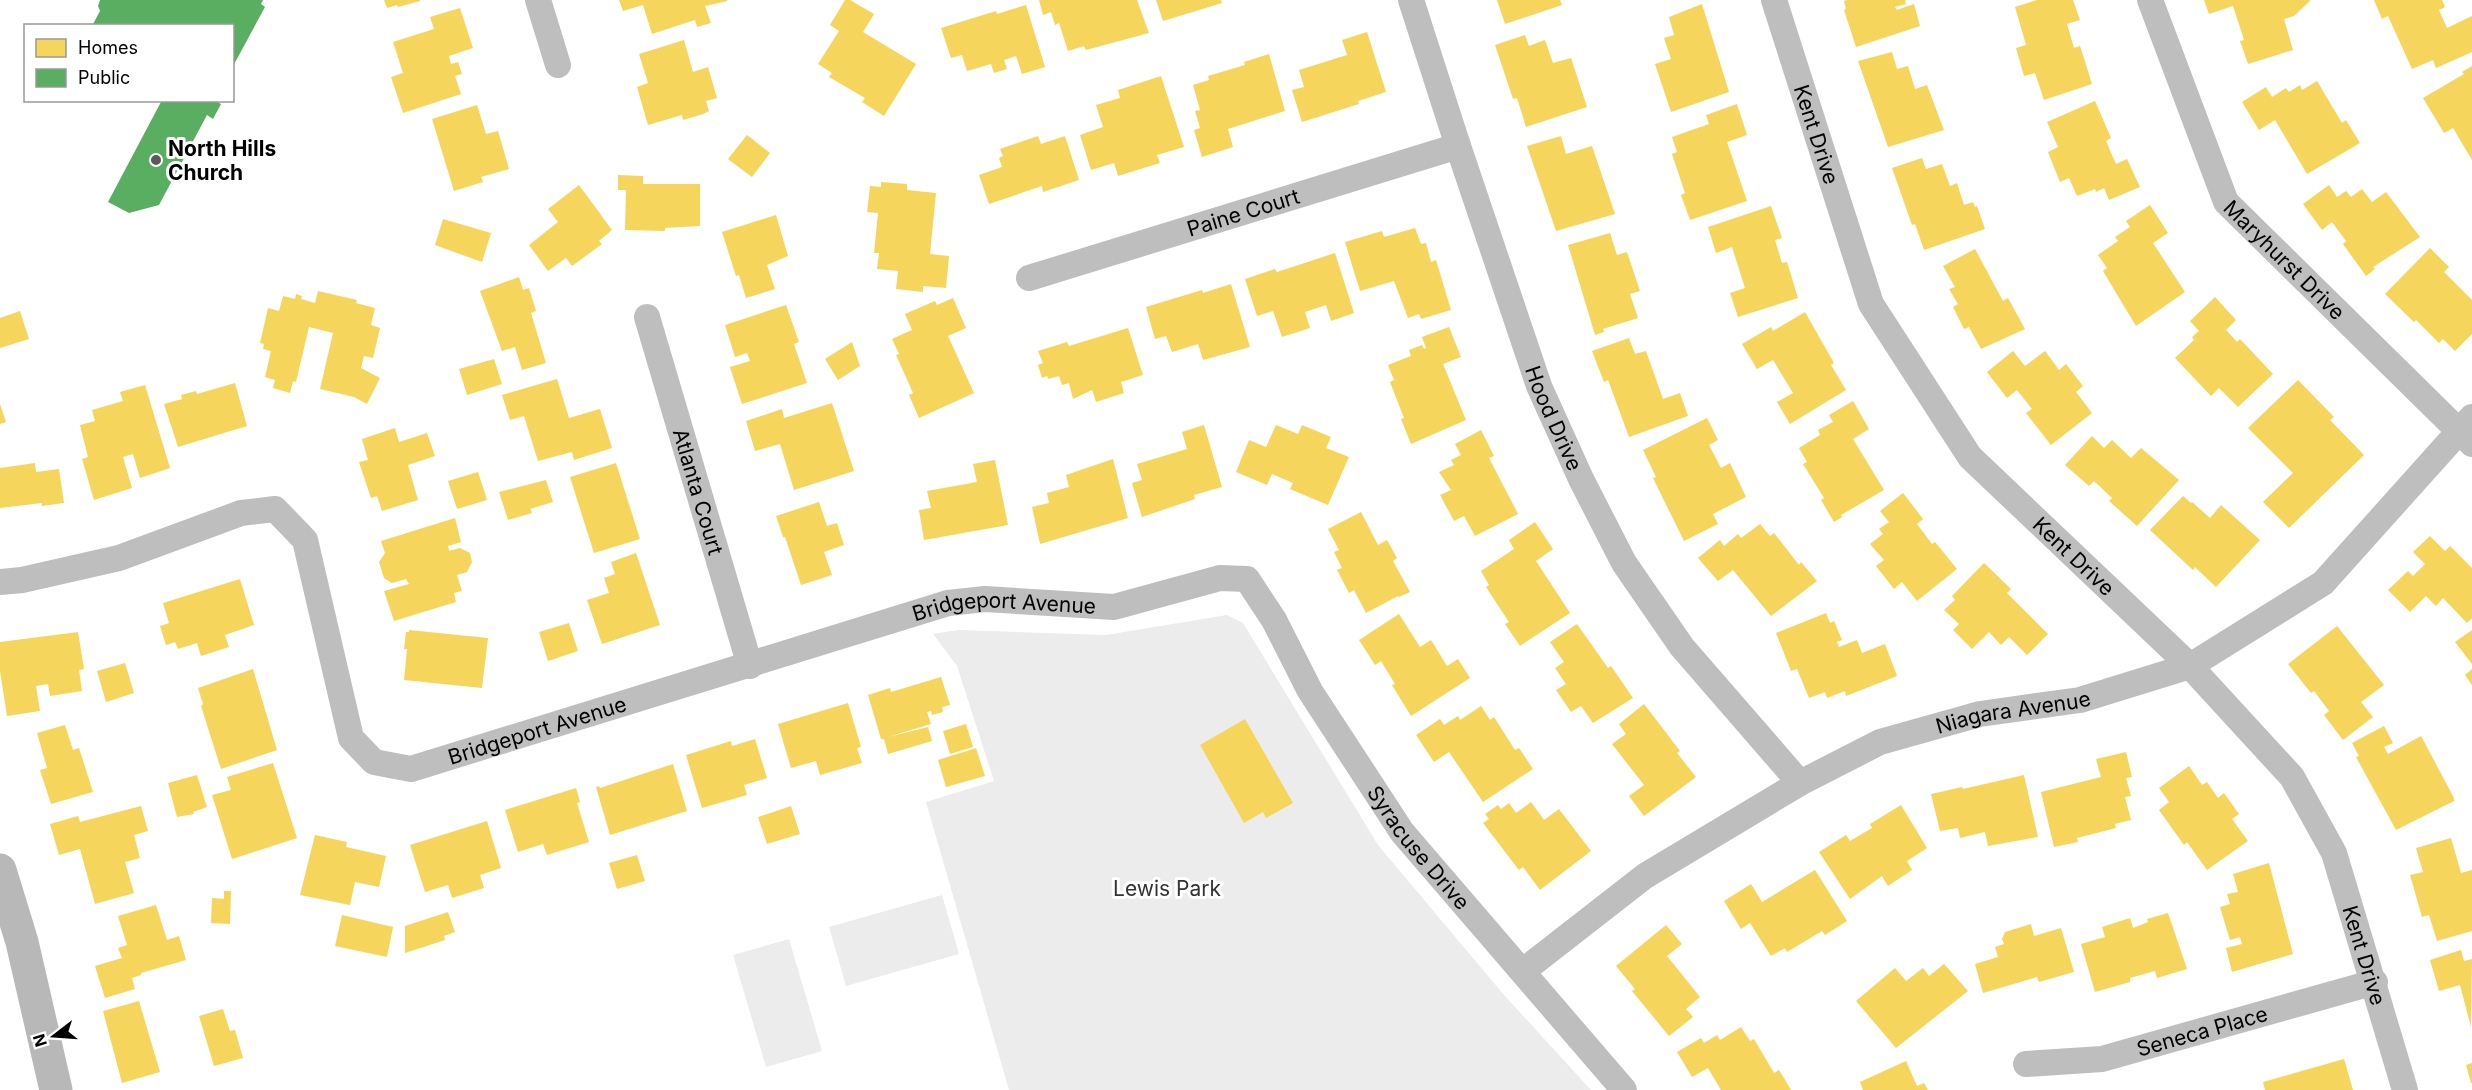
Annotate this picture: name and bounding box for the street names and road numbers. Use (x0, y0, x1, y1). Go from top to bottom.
street label: Kent Drive (1789, 82, 1844, 187)
street label: Paine Court (1184, 183, 1302, 241)
street label: Maryhurst Drive (2219, 195, 2350, 325)
street label: Hood Drive (1521, 363, 1588, 474)
street label: Atlanta Court (668, 425, 729, 558)
street label: Kent Drive (2028, 511, 2120, 600)
street label: Bridgeport Avenue (909, 586, 1097, 626)
street label: Niagara Avenue (1933, 685, 2094, 738)
street label: Bridgeport Avenue (445, 691, 629, 769)
street label: Syracuse Drive (1363, 781, 1475, 914)
street label: Kent Drive (2338, 902, 2391, 1008)
street label: Seneca Place (2134, 1000, 2270, 1061)

